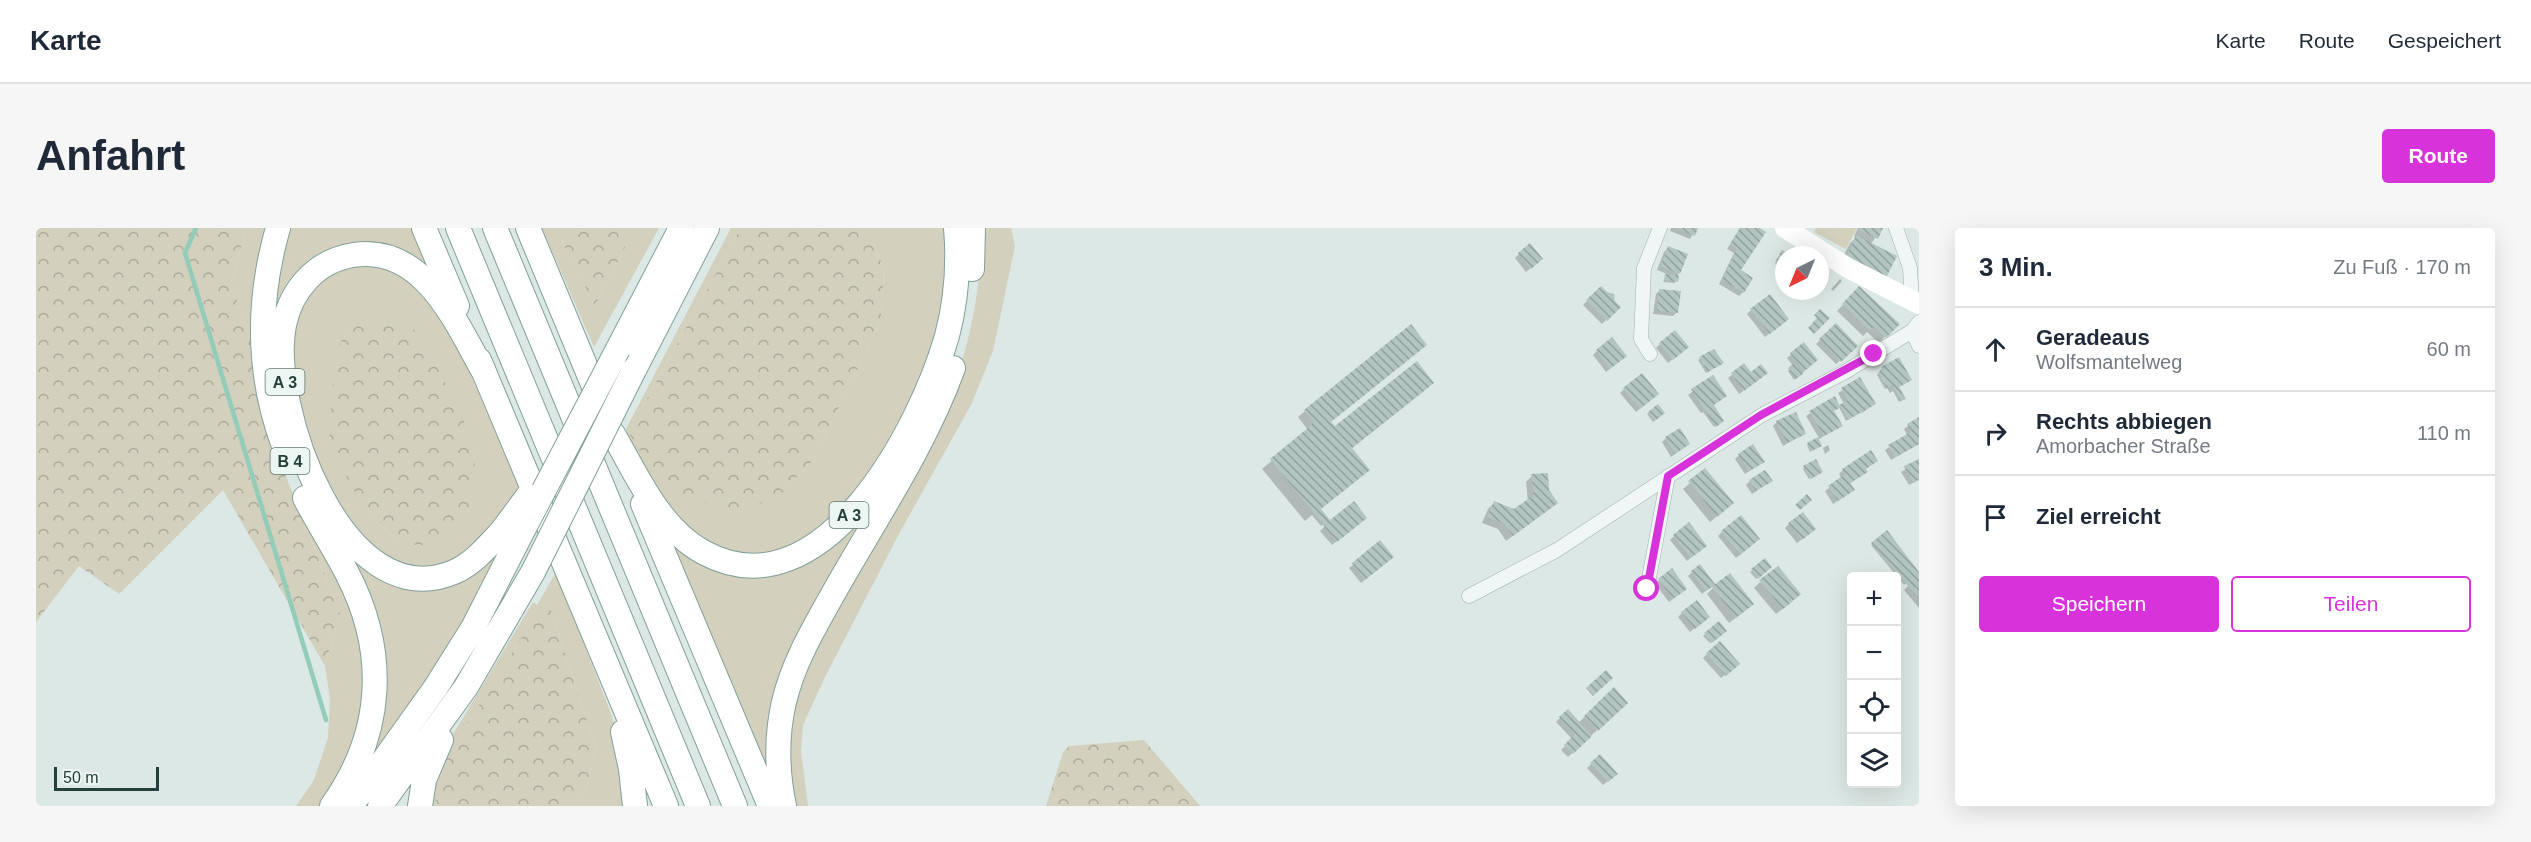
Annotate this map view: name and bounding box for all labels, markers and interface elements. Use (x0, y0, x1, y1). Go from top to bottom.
text: Karte (30, 25, 102, 56)
text: Karte (2216, 29, 2266, 52)
text: Route (2299, 29, 2355, 52)
text: Gespeichert (2388, 29, 2501, 52)
button: Route (2382, 129, 2495, 183)
text: Anfahrt (36, 132, 185, 179)
north arrow (1775, 246, 1829, 300)
text: 3 Min. (1979, 252, 2053, 282)
text: Zu Fuß · 170 m (2333, 256, 2471, 278)
text: Geradeaus (2036, 325, 2150, 350)
icon: ahead (1979, 333, 2012, 366)
text: 60 m (2427, 338, 2471, 360)
route end (1860, 340, 1886, 366)
text: Wolfsmantelweg (2036, 351, 2182, 373)
road number: A 3 (266, 369, 304, 395)
text: Rechts abbiegen (2036, 409, 2212, 434)
icon: right (1979, 417, 2012, 450)
text: 110 m (2417, 422, 2471, 444)
text: Amorbacher Straße (2036, 435, 2211, 457)
road number: B 4 (270, 448, 310, 474)
icon: arrive (1979, 501, 2012, 534)
road number: A 3 (830, 502, 868, 528)
text: Ziel erreicht (2036, 504, 2161, 529)
map controls (1847, 572, 1901, 788)
button: + (1847, 572, 1901, 626)
route start (1633, 575, 1659, 601)
button: Speichern (1979, 576, 2219, 632)
button: Teilen (2231, 576, 2471, 632)
button: − (1847, 626, 1901, 680)
button: locate (1847, 680, 1901, 734)
button: layers (1847, 734, 1901, 788)
scale bar (54, 764, 159, 792)
text: 50 m (63, 769, 99, 786)

